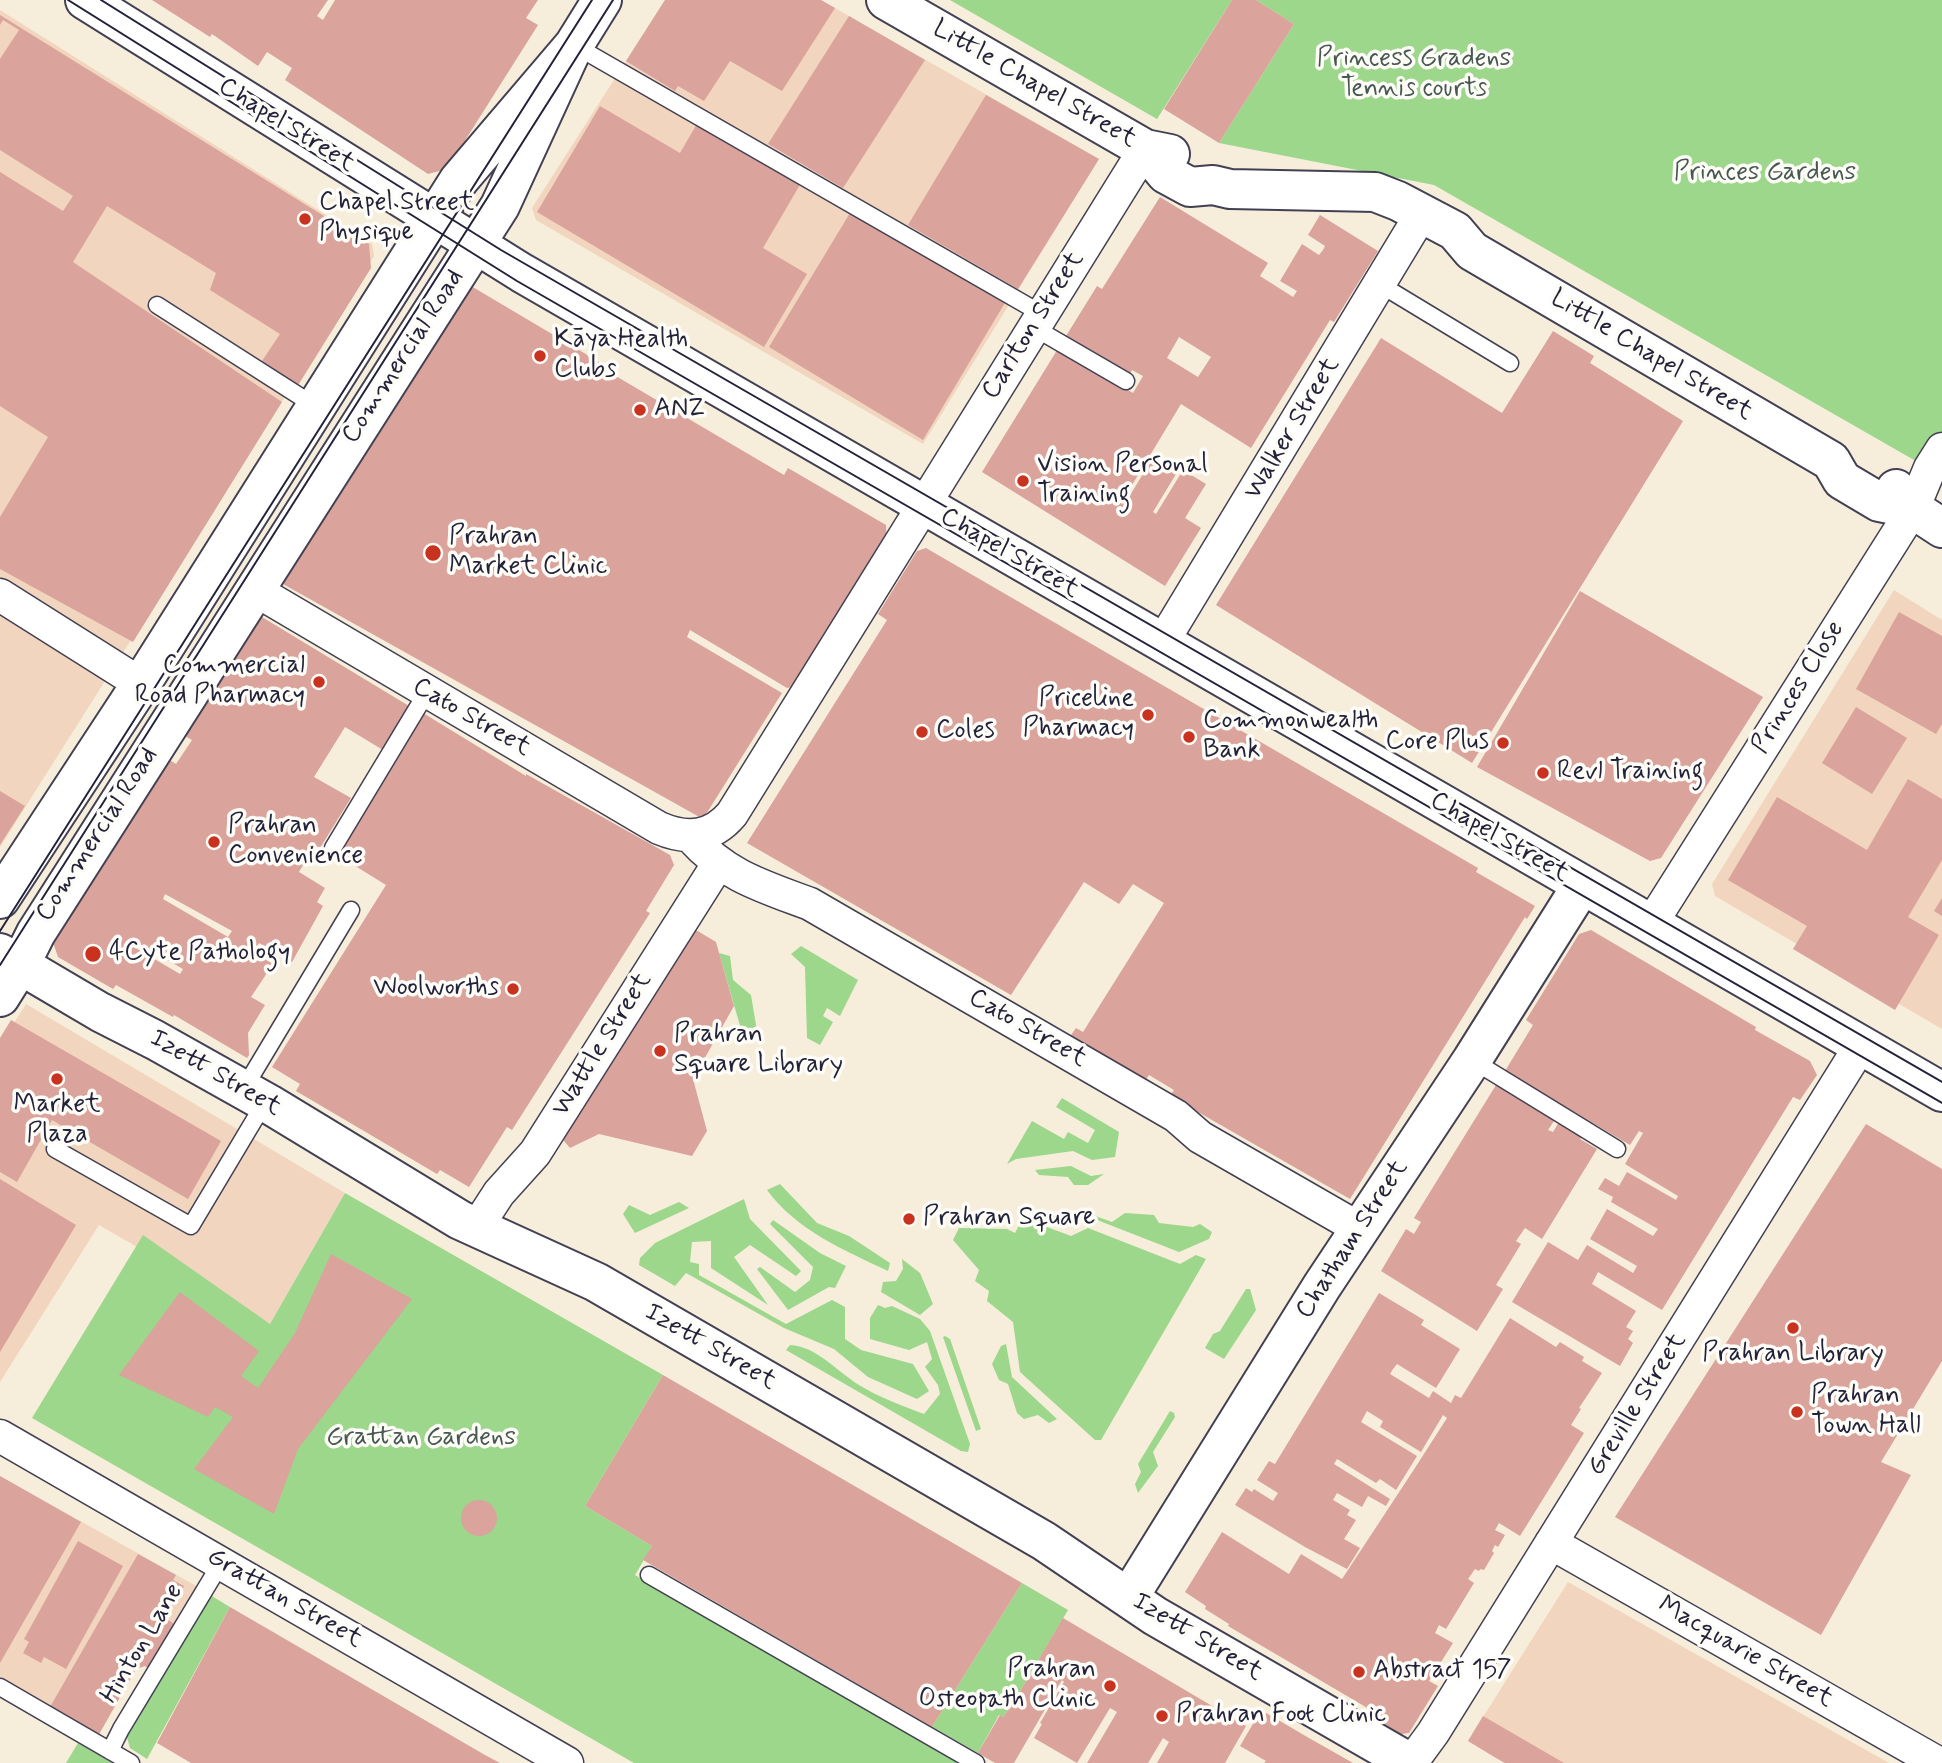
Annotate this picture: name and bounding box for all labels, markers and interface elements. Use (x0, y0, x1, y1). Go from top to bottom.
street label: Little Chapel Street (927, 14, 1141, 156)
park label: Princess Gradens Tennis courts (1317, 44, 1511, 106)
street label: Chapel Street (212, 72, 360, 180)
park label: Princes Gardens (1674, 158, 1856, 190)
place label: Chapel Street Physique (319, 188, 474, 249)
marker: Chapel Street Physique (297, 211, 313, 227)
street label: Carlton Street (976, 246, 1092, 406)
street label: Commercial Road (336, 264, 472, 450)
street label: Little Chapel Street (1544, 283, 1758, 429)
place label: Kāya Health Clubs (554, 325, 688, 386)
marker: Kāya Health Clubs (532, 348, 548, 364)
street label: Walker Street (1238, 352, 1348, 506)
place label: ANZ (654, 394, 705, 426)
marker: ANZ (632, 402, 648, 418)
place label: Vision Personal Training (1037, 450, 1208, 512)
marker: Vision Personal Training (1015, 473, 1031, 489)
street label: Chapel Street (934, 502, 1084, 606)
place label: Prahran Market Clinic (449, 522, 607, 584)
marker: Prahran Market Clinic (423, 543, 443, 563)
street label: Princes Close (1746, 616, 1852, 760)
place label: Commercial Road Pharmacy (135, 651, 305, 712)
street label: Cato Street (406, 672, 536, 764)
marker: Commercial Road Pharmacy (311, 674, 327, 690)
place label: Priceline Pharmacy (1023, 684, 1134, 746)
place label: Commonwealth Bank (1203, 706, 1378, 768)
marker: Priceline Pharmacy (1140, 707, 1156, 723)
place label: Coles (936, 716, 995, 748)
marker: Coles (914, 724, 930, 740)
place label: Core Plus (1386, 727, 1489, 759)
marker: Commonwealth Bank (1181, 729, 1197, 745)
marker: Core Plus (1495, 735, 1511, 751)
street label: Commercial Road (30, 742, 166, 928)
place label: Revl Training (1557, 757, 1703, 789)
marker: Revl Training (1535, 765, 1551, 781)
street label: Chapel Street (1424, 786, 1574, 890)
place label: Prahran Convenience (228, 811, 363, 872)
marker: Prahran Convenience (206, 834, 222, 850)
place label: 4Cyte Pathology (109, 938, 290, 970)
marker: 4Cyte Pathology (83, 944, 103, 964)
street label: Wattle Street (547, 967, 659, 1123)
place label: Woolworths (373, 973, 499, 1005)
marker: Woolworths (505, 981, 521, 997)
street label: Cato Street (962, 983, 1092, 1075)
place label: Prahran Square Library (674, 1020, 843, 1082)
street label: Izett Street (144, 1024, 286, 1124)
marker: Prahran Square Library (652, 1043, 668, 1059)
marker: Market Plaza (49, 1071, 65, 1087)
place label: Market Plaza (14, 1090, 100, 1152)
street label: Chatham Street (1290, 1155, 1416, 1325)
place label: Prahran Square (923, 1203, 1095, 1235)
marker: Prahran Square (901, 1211, 917, 1227)
street label: Izett Street (639, 1298, 781, 1398)
marker: Prahran Library (1785, 1320, 1801, 1336)
street label: Greville Street (1582, 1328, 1694, 1482)
place label: Prahran Library (1702, 1339, 1884, 1371)
place label: Prahran Town Hall (1811, 1381, 1921, 1442)
marker: Prahran Town Hall (1789, 1404, 1805, 1420)
park label: Grattan Gardens (326, 1423, 516, 1455)
street label: Grattan Street (201, 1542, 367, 1656)
street label: Hinton Lane (95, 1578, 191, 1710)
street label: Izett Street (1126, 1587, 1268, 1689)
street label: Macquarie Street (1652, 1590, 1838, 1716)
place label: Prahran Osteopath Clinic (919, 1655, 1096, 1716)
place label: Abstract 157 (1373, 1656, 1512, 1688)
marker: Abstract 157 (1351, 1664, 1367, 1680)
marker: Prahran Osteopath Clinic (1102, 1678, 1118, 1694)
place label: Prahran Foot Clinic (1176, 1700, 1386, 1732)
marker: Prahran Foot Clinic (1154, 1708, 1170, 1724)

